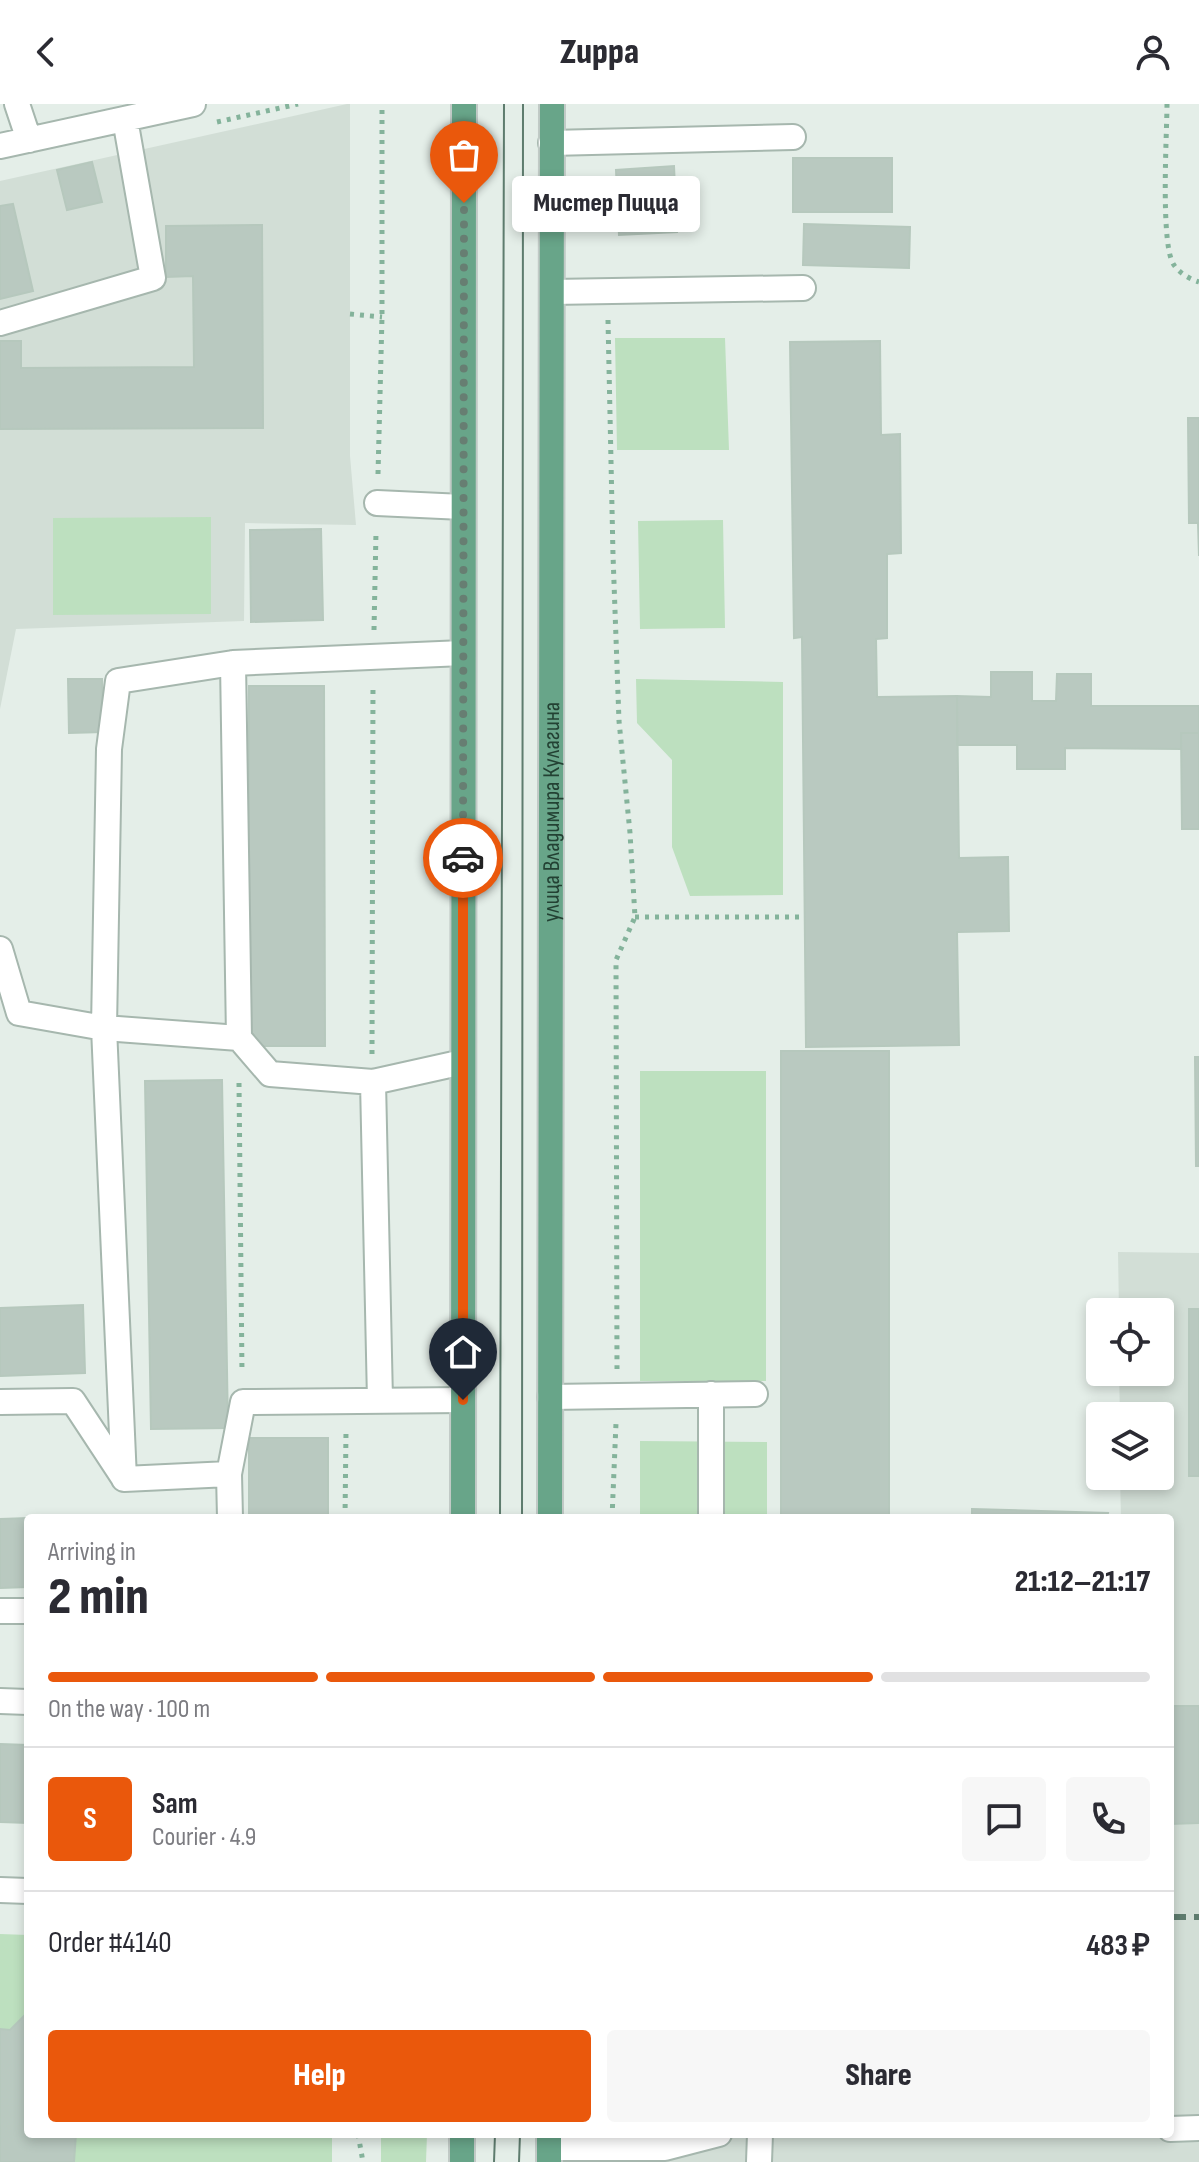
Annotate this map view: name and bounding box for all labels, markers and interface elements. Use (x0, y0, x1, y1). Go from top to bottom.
icon: back (24, 30, 68, 74)
icon: person (1131, 30, 1175, 74)
text: Zuppa (560, 31, 639, 74)
pin (430, 121, 498, 203)
icon: bag (442, 133, 486, 177)
callout: Мистер Пицца (512, 175, 700, 231)
text: Мистер Пицца (533, 188, 679, 219)
street label: улица Владимира Кулагина (537, 702, 566, 922)
courier (423, 818, 503, 898)
icon: car (441, 836, 485, 880)
map controls (1086, 1298, 1174, 1490)
button: locate (1086, 1298, 1174, 1386)
pin (429, 1318, 497, 1400)
icon: home (441, 1330, 485, 1374)
button: layers (1086, 1402, 1174, 1490)
text: Arriving in (48, 1537, 136, 1568)
text: 21:12–21:17 (1015, 1564, 1150, 1600)
text: 2 min (48, 1566, 149, 1629)
text: On the way · 100 m (48, 1694, 210, 1725)
button: chat (962, 1777, 1046, 1861)
button: phone (1066, 1777, 1150, 1861)
text: Sam (152, 1786, 198, 1822)
text: S (83, 1801, 97, 1837)
text: Courier · 4.9 (152, 1822, 256, 1853)
text: Order #4140 (48, 1925, 172, 1961)
text: 483 ₽ (1086, 1928, 1150, 1964)
button: Help (48, 2030, 591, 2122)
button: Share (607, 2030, 1150, 2122)

